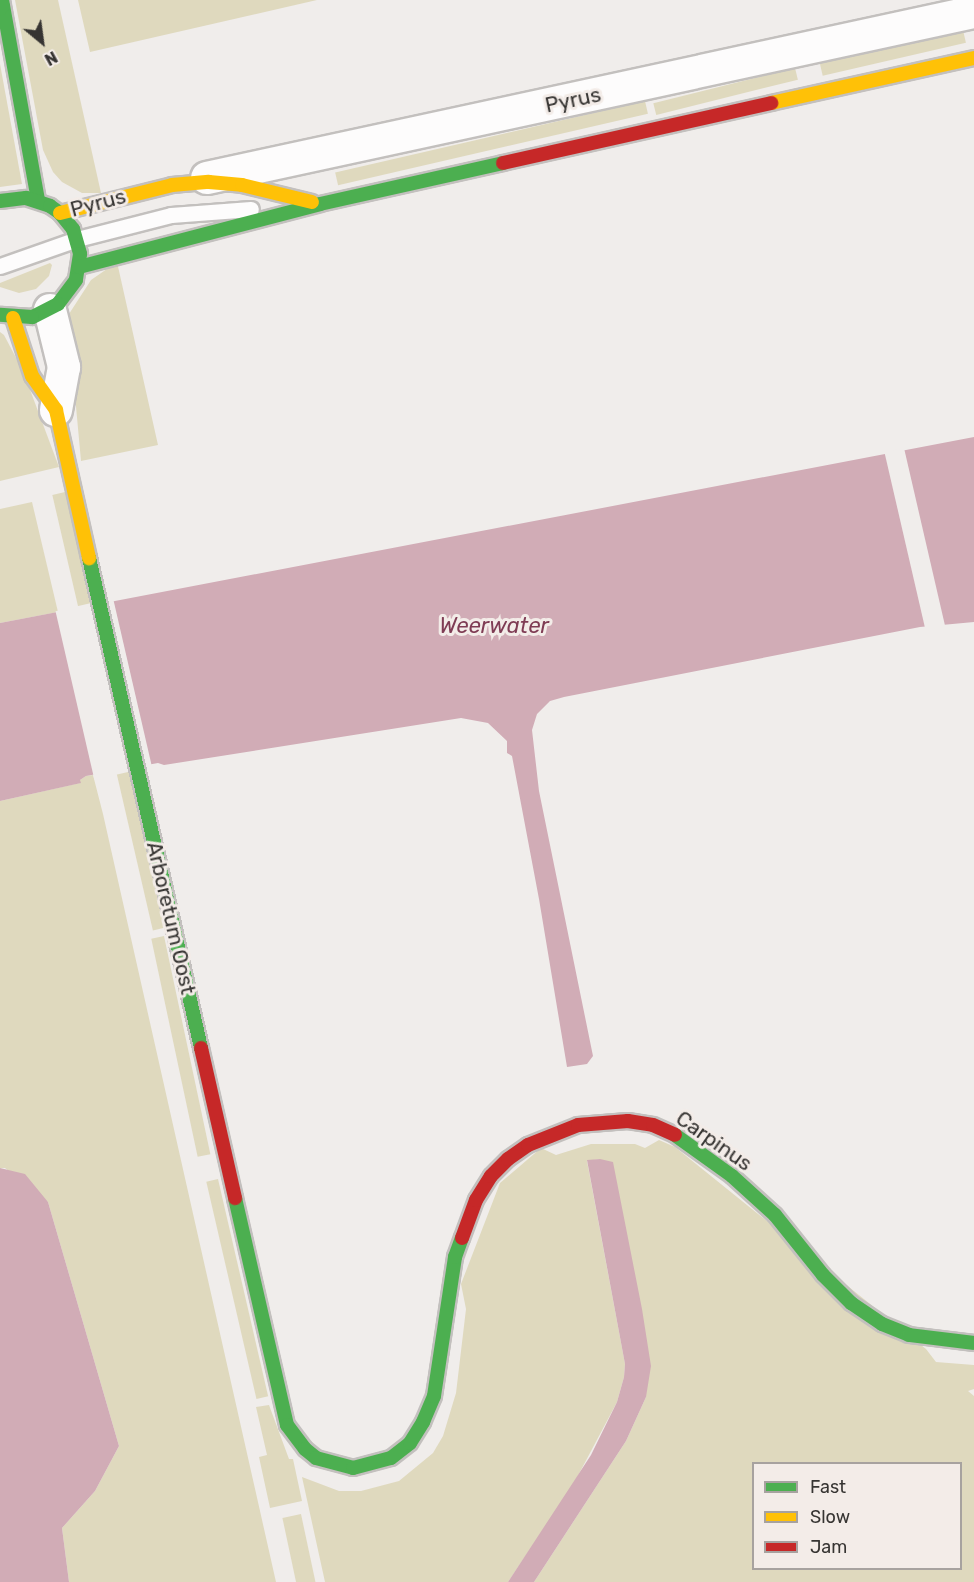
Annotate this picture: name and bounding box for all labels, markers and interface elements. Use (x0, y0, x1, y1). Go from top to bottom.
north arrow (12, 12, 72, 72)
text: N (41, 47, 61, 69)
street label: Pyrus (543, 82, 603, 118)
street label: Pyrus (67, 184, 129, 222)
water label: Weerwater (439, 613, 549, 639)
street label: Arboretum Oost (141, 839, 201, 997)
street label: Carpinus (671, 1106, 757, 1176)
legend (752, 1462, 962, 1570)
text: Fast (810, 1476, 846, 1498)
text: Slow (810, 1506, 850, 1528)
text: Jam (810, 1536, 847, 1558)

